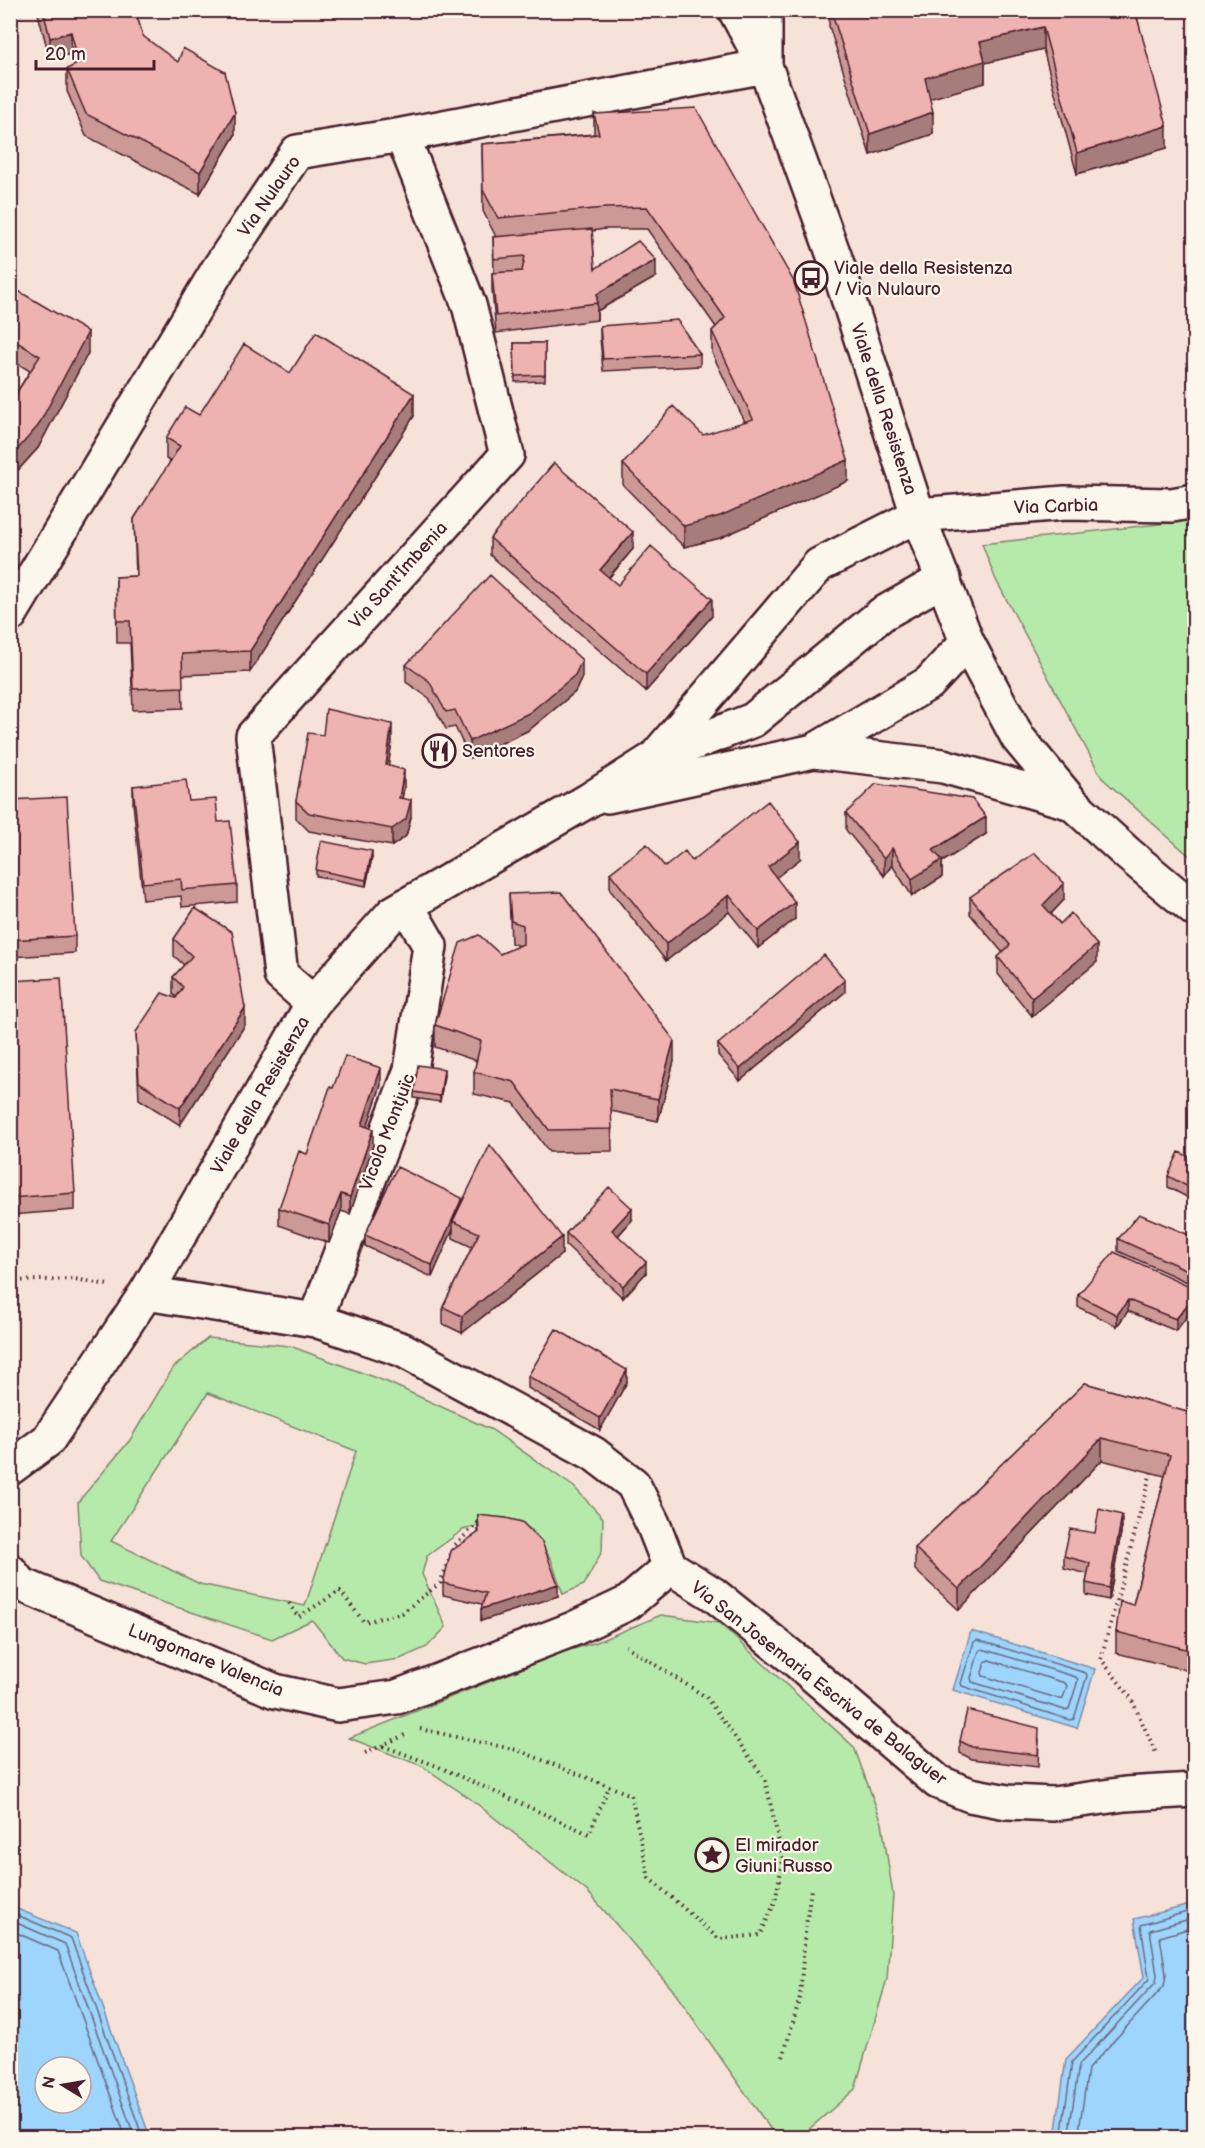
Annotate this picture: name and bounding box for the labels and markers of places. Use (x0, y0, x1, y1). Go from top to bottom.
place label: Viale della Resistenza / Via Nulauro (834, 258, 1013, 300)
bus stop icon: Viale della Resistenza / Via Nulauro (793, 260, 829, 296)
restaurant icon: Sentores (421, 733, 457, 769)
place label: Sentores (462, 741, 535, 762)
place label: El mirador Giuni Russo (735, 1835, 833, 1877)
place icon: El mirador Giuni Russo (694, 1837, 730, 1873)

